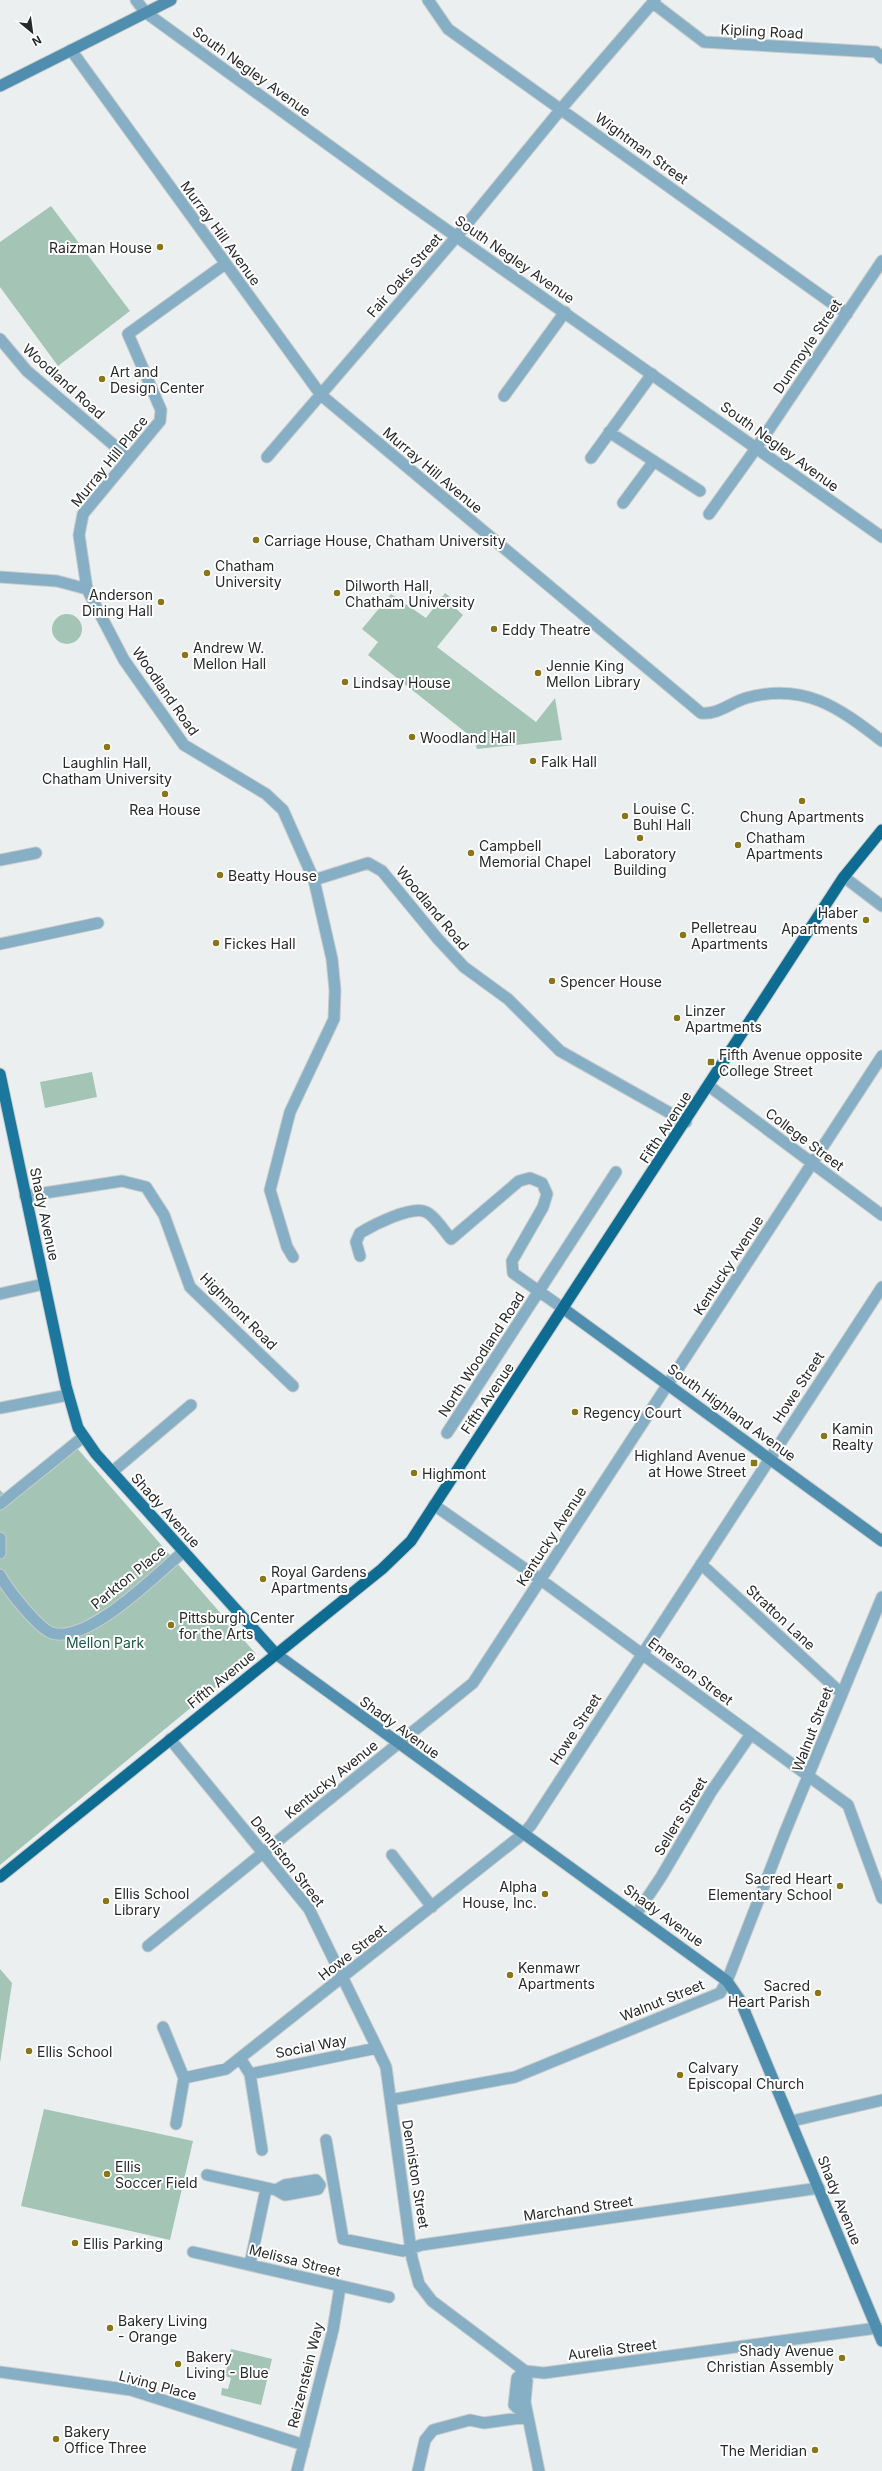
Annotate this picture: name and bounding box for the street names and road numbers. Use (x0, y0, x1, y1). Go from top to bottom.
street label: Kipling Road (720, 20, 804, 42)
street label: South Negley Avenue (190, 22, 314, 120)
street label: Wightman Street (592, 109, 692, 188)
street label: Murray Hill Avenue (177, 178, 265, 288)
street label: South Negley Avenue (452, 211, 578, 307)
street label: Fair Oaks Street (363, 229, 445, 320)
street label: Dunmoyle Street (769, 295, 845, 396)
street label: Woodland Road (20, 340, 108, 422)
street label: South Negley Avenue (718, 397, 842, 495)
street label: Murray Hill Place (67, 412, 151, 510)
street label: Murray Hill Avenue (380, 423, 486, 517)
street label: Woodland Road (129, 643, 203, 739)
street label: Woodland Road (393, 863, 473, 953)
street label: Fifth Avenue (635, 1088, 695, 1166)
street label: College Street (762, 1104, 848, 1174)
street label: Shady Avenue (27, 1166, 63, 1262)
street label: Kentucky Avenue (690, 1212, 766, 1318)
street label: Highmont Road (197, 1269, 281, 1353)
street label: North Woodland Road (434, 1288, 528, 1420)
street label: Howe Street (769, 1348, 828, 1426)
street label: Fifth Avenue (457, 1359, 517, 1437)
street label: South Highland Avenue (665, 1360, 799, 1464)
street label: Shady Avenue (128, 1469, 204, 1551)
street label: Kentucky Avenue (513, 1483, 589, 1589)
street label: Parkton Place (87, 1542, 169, 1612)
street label: Stratton Lane (743, 1581, 819, 1653)
street label: Emerson Street (645, 1634, 737, 1709)
street label: Fifth Avenue (184, 1646, 258, 1712)
street label: Walnut Street (788, 1684, 836, 1774)
street label: Howe Street (546, 1690, 605, 1768)
street label: Shady Avenue (357, 1692, 443, 1762)
street label: Kentucky Avenue (281, 1736, 381, 1822)
street label: Sellers Street (650, 1773, 710, 1858)
street label: Denniston Street (247, 1812, 329, 1910)
street label: Shady Avenue (621, 1880, 707, 1950)
street label: Howe Street (315, 1920, 390, 1984)
street label: Walnut Street (618, 1975, 707, 2025)
street label: Social Way (274, 2031, 348, 2061)
street label: Denniston Street (399, 2118, 433, 2230)
street label: Shady Avenue (814, 2153, 866, 2247)
street label: Marchand Street (522, 2192, 634, 2224)
street label: Melissa Street (247, 2240, 343, 2280)
street label: Reizenstein Way (284, 2320, 326, 2430)
street label: Aurelia Street (567, 2335, 658, 2363)
street label: Living Place (117, 2366, 199, 2404)

